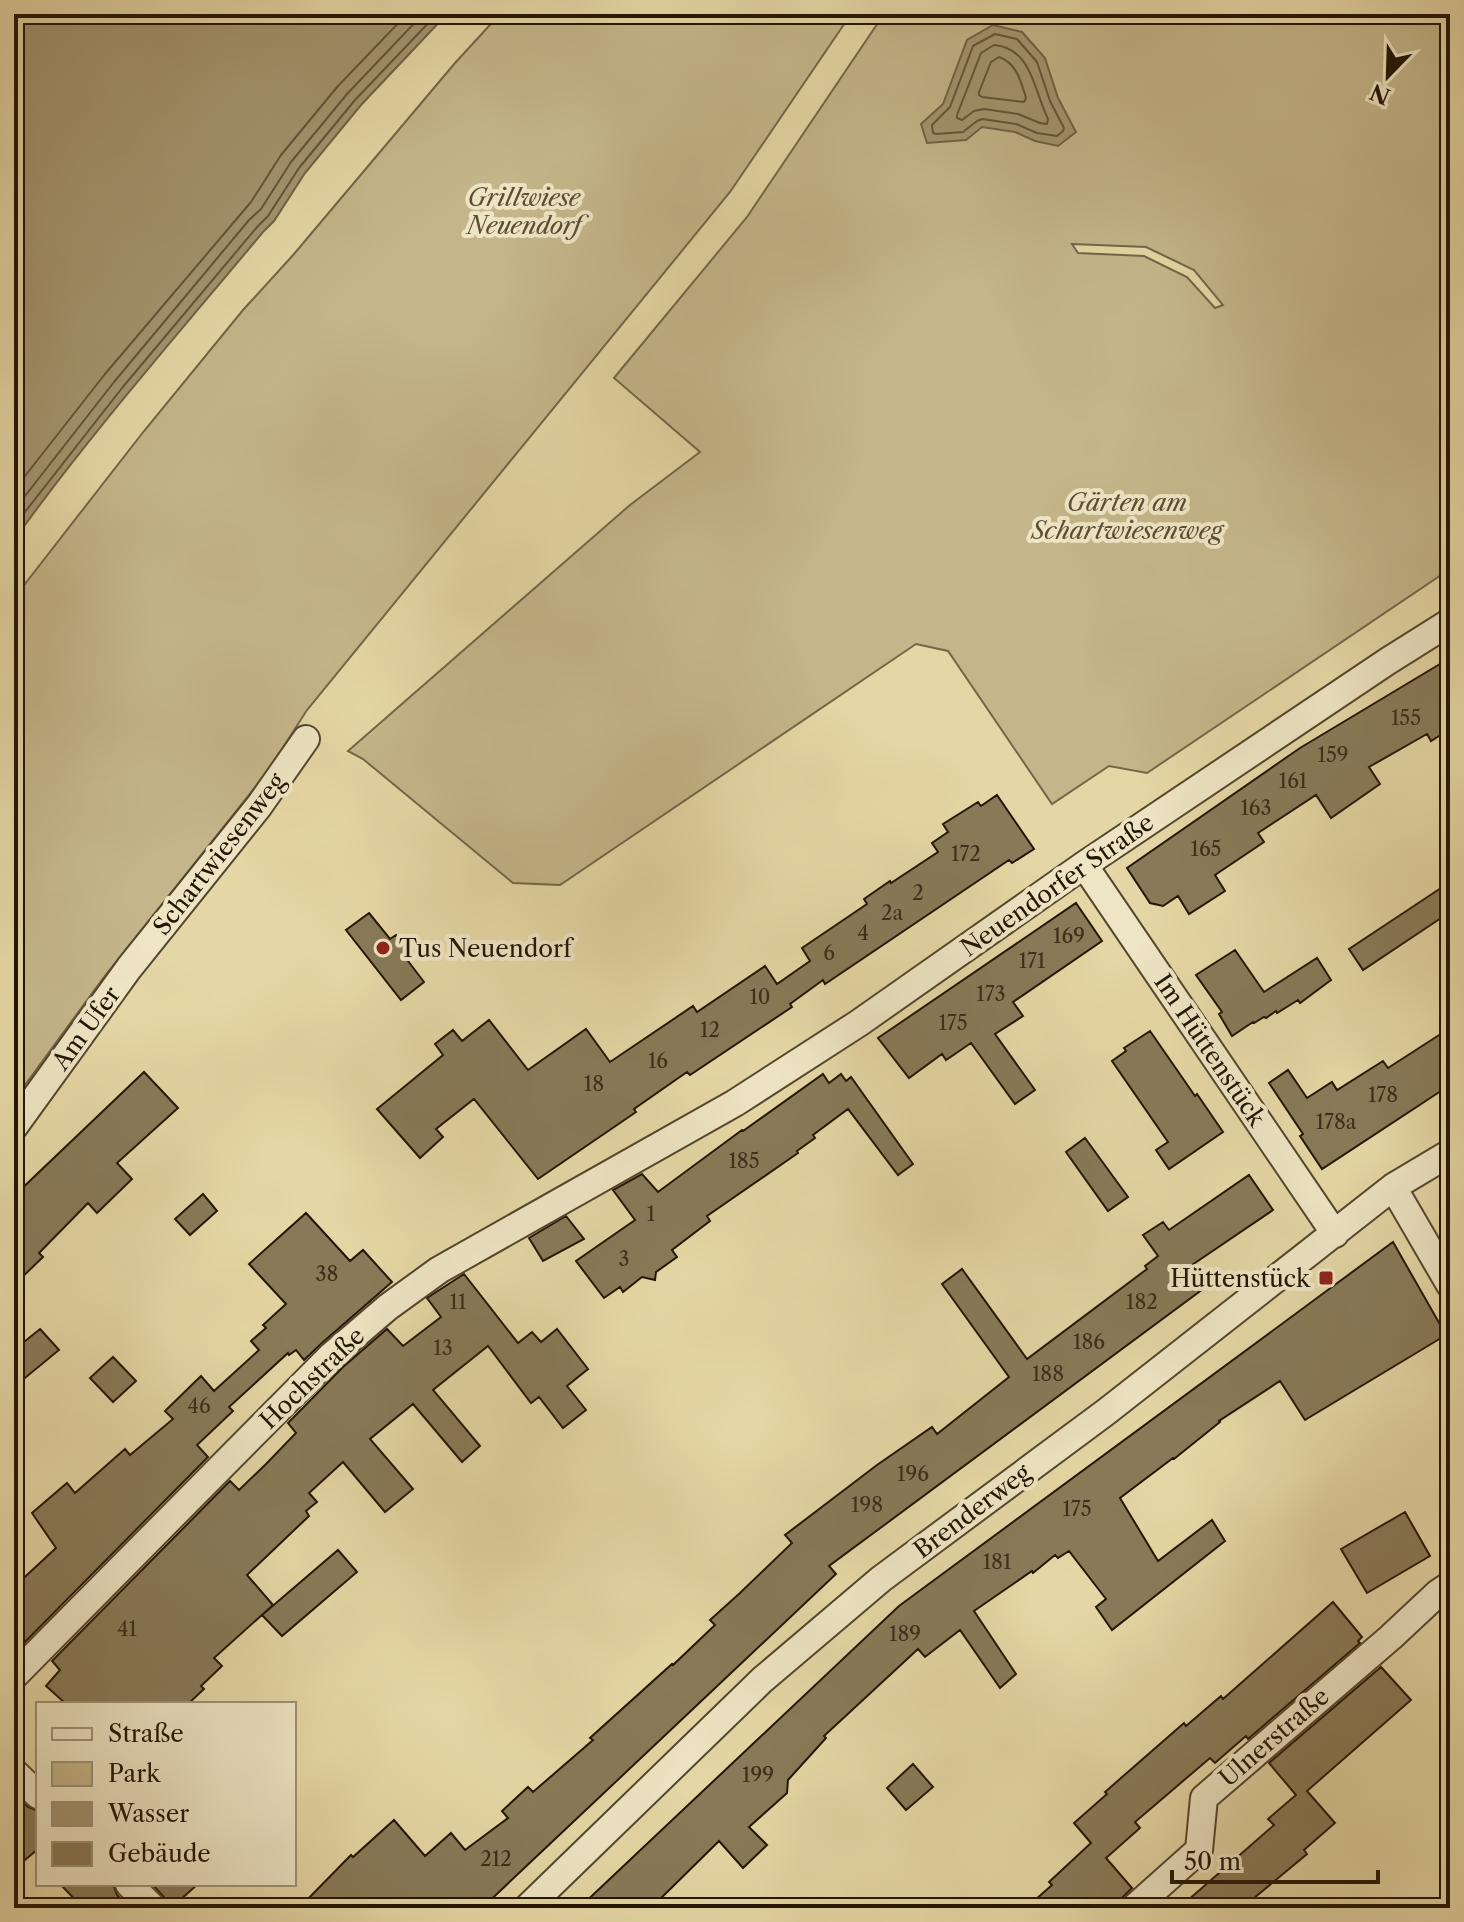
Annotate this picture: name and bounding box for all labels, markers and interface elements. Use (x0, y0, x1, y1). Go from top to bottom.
north arrow (1348, 36, 1428, 116)
text: N (1366, 78, 1394, 110)
park label: Grillwiese Neuendorf (465, 183, 589, 240)
park label: Gärten am Schartwiesenweg (1029, 488, 1225, 545)
house number: 155 (1391, 706, 1421, 730)
house number: 159 (1318, 743, 1349, 767)
street label: Schartwiesenweg (147, 767, 291, 941)
house number: 161 (1279, 769, 1308, 793)
house number: 163 (1240, 796, 1272, 820)
street label: Neuendorfer Straße (955, 808, 1159, 962)
house number: 165 (1191, 837, 1221, 861)
house number: 172 (951, 842, 981, 866)
house number: 2 (912, 881, 924, 905)
house number: 2a (881, 901, 903, 925)
house number: 4 (857, 921, 869, 945)
house number: 169 (1053, 924, 1085, 948)
place label: Tus Neuendorf (399, 934, 574, 963)
marker: Tus Neuendorf (374, 939, 392, 957)
house number: 6 (823, 941, 835, 965)
house number: 171 (1019, 949, 1046, 973)
street label: Im Hüttenstück (1148, 968, 1272, 1133)
street label: Am Ufer (45, 980, 126, 1076)
house number: 173 (976, 982, 1006, 1006)
house number: 10 (749, 985, 771, 1009)
house number: 175 (938, 1011, 968, 1035)
house number: 12 (700, 1018, 720, 1042)
house number: 16 (648, 1049, 668, 1073)
house number: 18 (584, 1072, 604, 1096)
house number: 178 (1368, 1083, 1398, 1107)
house number: 178a (1316, 1110, 1357, 1134)
house number: 185 (728, 1149, 760, 1173)
house number: 1 (647, 1202, 656, 1226)
house number: 3 (618, 1247, 630, 1271)
house number: 38 (316, 1262, 338, 1286)
place label: Hüttenstück (1170, 1264, 1311, 1293)
marker: Hüttenstück (1317, 1269, 1335, 1287)
house number: 11 (450, 1290, 467, 1314)
house number: 182 (1126, 1290, 1158, 1314)
street label: Hochstraße (254, 1321, 370, 1435)
house number: 186 (1073, 1330, 1105, 1354)
house number: 13 (433, 1336, 453, 1360)
house number: 188 (1032, 1362, 1064, 1386)
house number: 46 (187, 1394, 211, 1418)
street label: Brenderweg (908, 1458, 1036, 1564)
house number: 196 (897, 1462, 929, 1486)
house number: 198 (851, 1493, 883, 1517)
house number: 175 (1062, 1497, 1092, 1521)
house number: 181 (983, 1550, 1012, 1574)
house number: 41 (117, 1617, 138, 1641)
house number: 189 (889, 1622, 921, 1646)
street label: Ulnerstraße (1213, 1682, 1335, 1792)
legend (36, 1702, 296, 1886)
text: Straße (108, 1719, 184, 1748)
text: Park (108, 1759, 161, 1788)
house number: 199 (742, 1763, 774, 1787)
text: Wasser (107, 1799, 189, 1828)
scale bar (1172, 1834, 1378, 1884)
text: Gebäude (108, 1839, 211, 1868)
house number: 212 (480, 1847, 512, 1871)
text: 50 m (1184, 1847, 1241, 1876)

